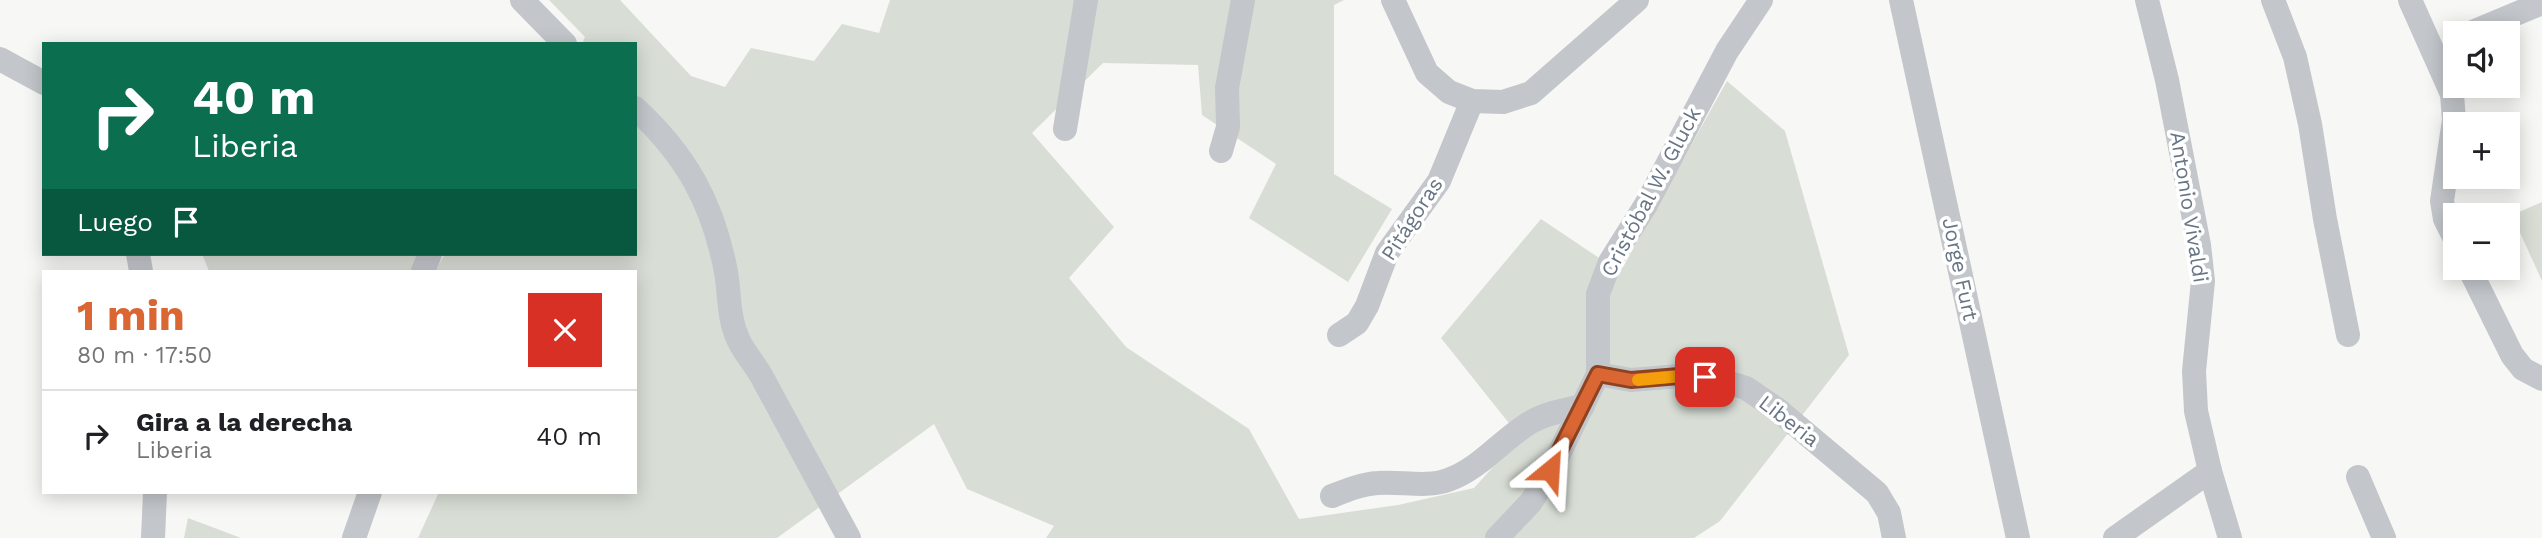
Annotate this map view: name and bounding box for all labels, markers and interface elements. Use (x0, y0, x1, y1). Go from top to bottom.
map controls (2443, 21, 2520, 280)
button: sound (2443, 21, 2520, 98)
text: 40 m (192, 68, 315, 126)
icon: right (77, 70, 168, 161)
street label: Cristóbal W. Gluck (1595, 103, 1706, 281)
button: + (2443, 112, 2520, 189)
text: Liberia (192, 127, 298, 165)
street label: Antonio Vivaldi (2165, 130, 2214, 284)
street label: Pitágoras (1375, 172, 1448, 265)
icon: arrive (167, 203, 205, 241)
button: − (2443, 203, 2520, 280)
text: Luego (77, 207, 153, 237)
street label: Jorge Furt (1937, 215, 1984, 323)
text: 1 min (77, 291, 185, 340)
button: close (528, 293, 602, 367)
text: 80 m · 17:50 (77, 342, 212, 369)
pin (1675, 347, 1735, 407)
icon: arrive (1686, 358, 1724, 396)
street label: Liberia (1754, 389, 1824, 452)
text: Gira a la derecha (136, 407, 352, 437)
icon: right (77, 417, 115, 455)
text: 40 m (536, 421, 602, 451)
position arrow (1513, 433, 1587, 507)
text: Liberia (136, 437, 212, 464)

